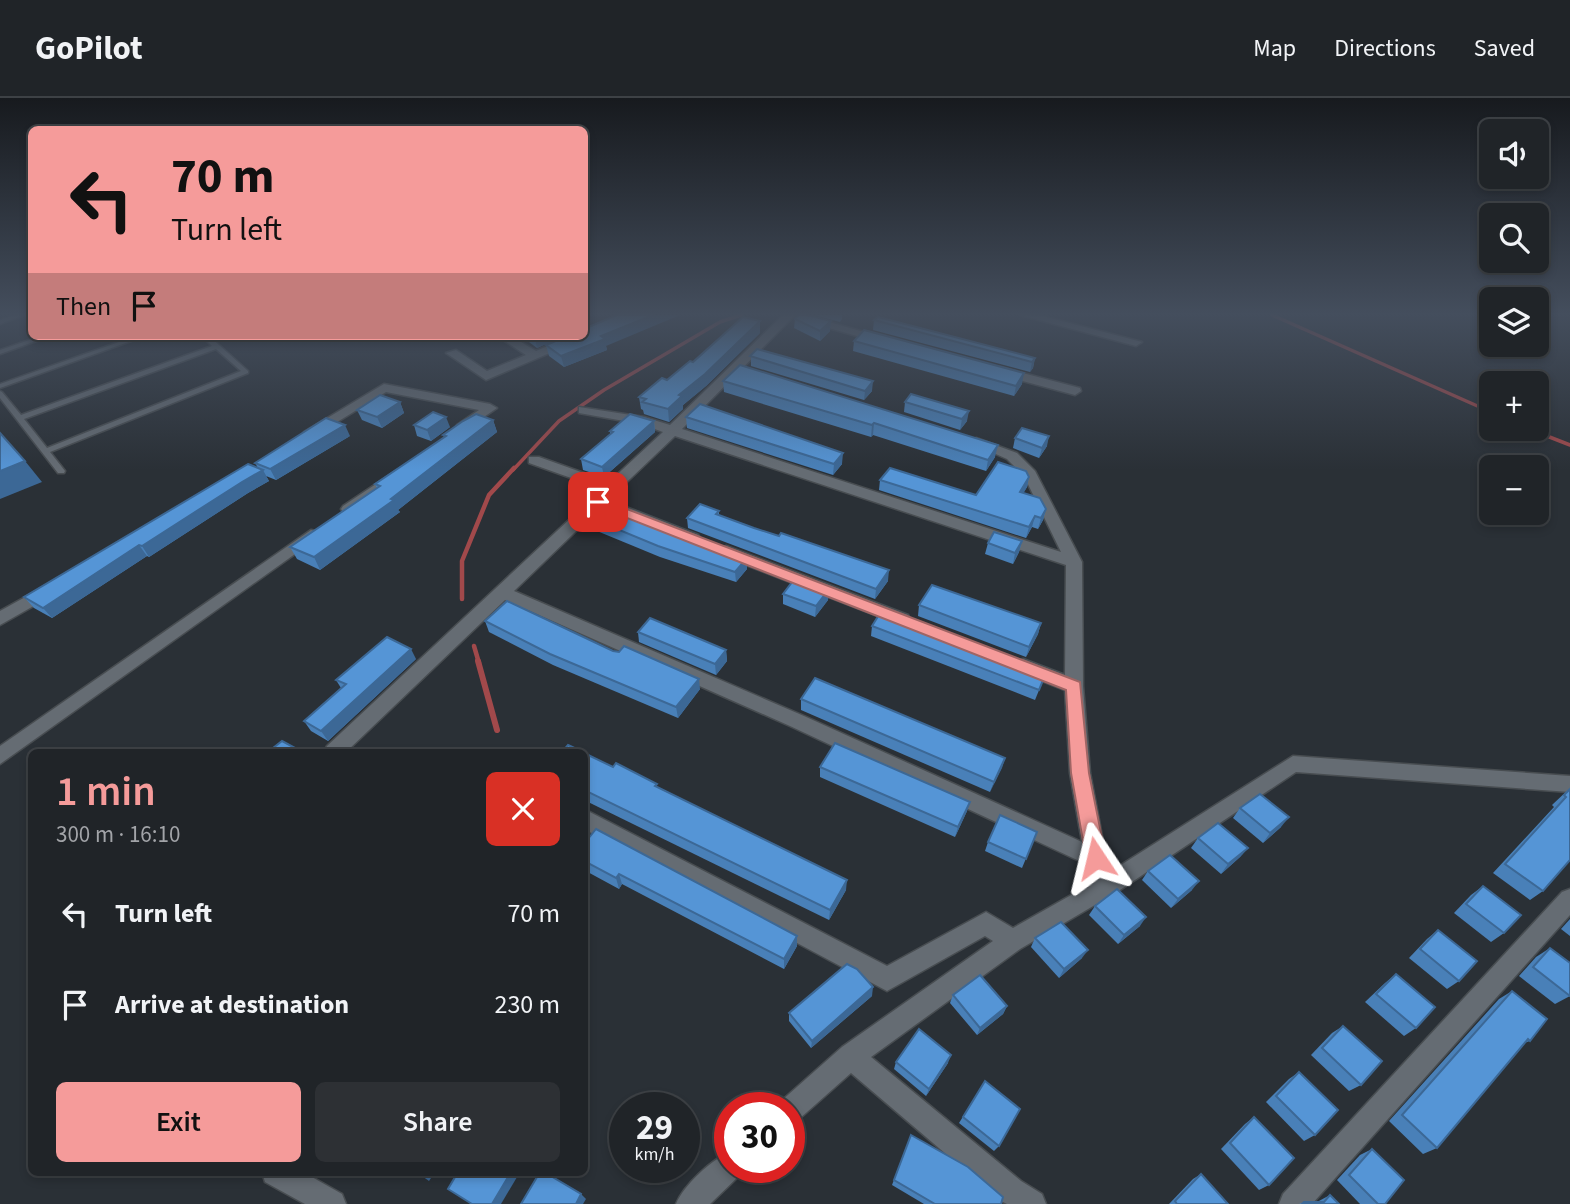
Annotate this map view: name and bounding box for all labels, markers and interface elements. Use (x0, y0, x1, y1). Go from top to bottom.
text: GoPilot (35, 25, 143, 72)
text: Map (1253, 31, 1296, 66)
text: Directions (1334, 31, 1436, 66)
text: Saved (1474, 31, 1535, 66)
map controls (1479, 119, 1549, 525)
button: sound (1479, 119, 1549, 189)
text: 70 m (171, 142, 275, 212)
icon: left (56, 154, 147, 245)
button: search (1479, 203, 1549, 273)
text: Turn left (171, 207, 282, 253)
icon: arrive (125, 287, 163, 325)
button: layers (1479, 287, 1549, 357)
text: Then (56, 288, 111, 325)
button: + (1479, 371, 1549, 441)
button: − (1479, 455, 1549, 525)
pin (568, 472, 628, 532)
icon: arrive (579, 483, 617, 521)
text: 1 min (56, 762, 156, 822)
button: close (486, 772, 560, 846)
text: 300 m · 16:10 (56, 818, 180, 851)
position arrow (1059, 821, 1133, 895)
icon: left (56, 895, 94, 933)
text: Turn left (115, 895, 212, 932)
text: 70 m (507, 895, 560, 932)
icon: arrive (56, 986, 94, 1024)
text: Arrive at destination (115, 986, 349, 1023)
text: 230 m (494, 986, 560, 1023)
button: Exit (56, 1082, 301, 1162)
button: Share (315, 1082, 560, 1162)
speed limit sign: 30 (714, 1092, 805, 1183)
text: 29 (636, 1103, 673, 1153)
text: km/h (635, 1142, 674, 1167)

